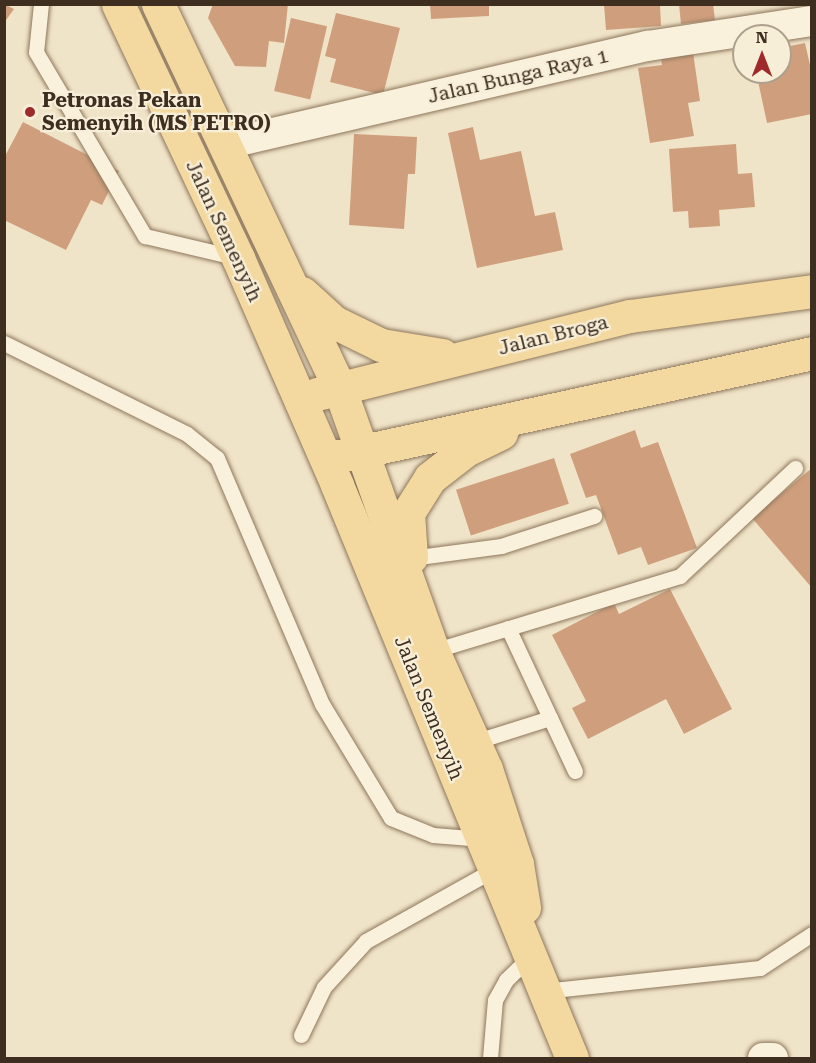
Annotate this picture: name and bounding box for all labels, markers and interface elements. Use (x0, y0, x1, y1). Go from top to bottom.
north arrow (732, 24, 792, 84)
text: N (756, 28, 768, 47)
street label: Jalan Bunga Raya 1 (425, 44, 611, 108)
place label: Petronas Pekan Semenyih (MS PETRO) (42, 88, 271, 135)
marker: Petronas Pekan Semenyih (MS PETRO) (23, 105, 37, 119)
street label: Jalan Semenyih (181, 156, 267, 306)
street label: Jalan Broga (496, 310, 610, 360)
street label: Jalan Semenyih (389, 632, 469, 784)

